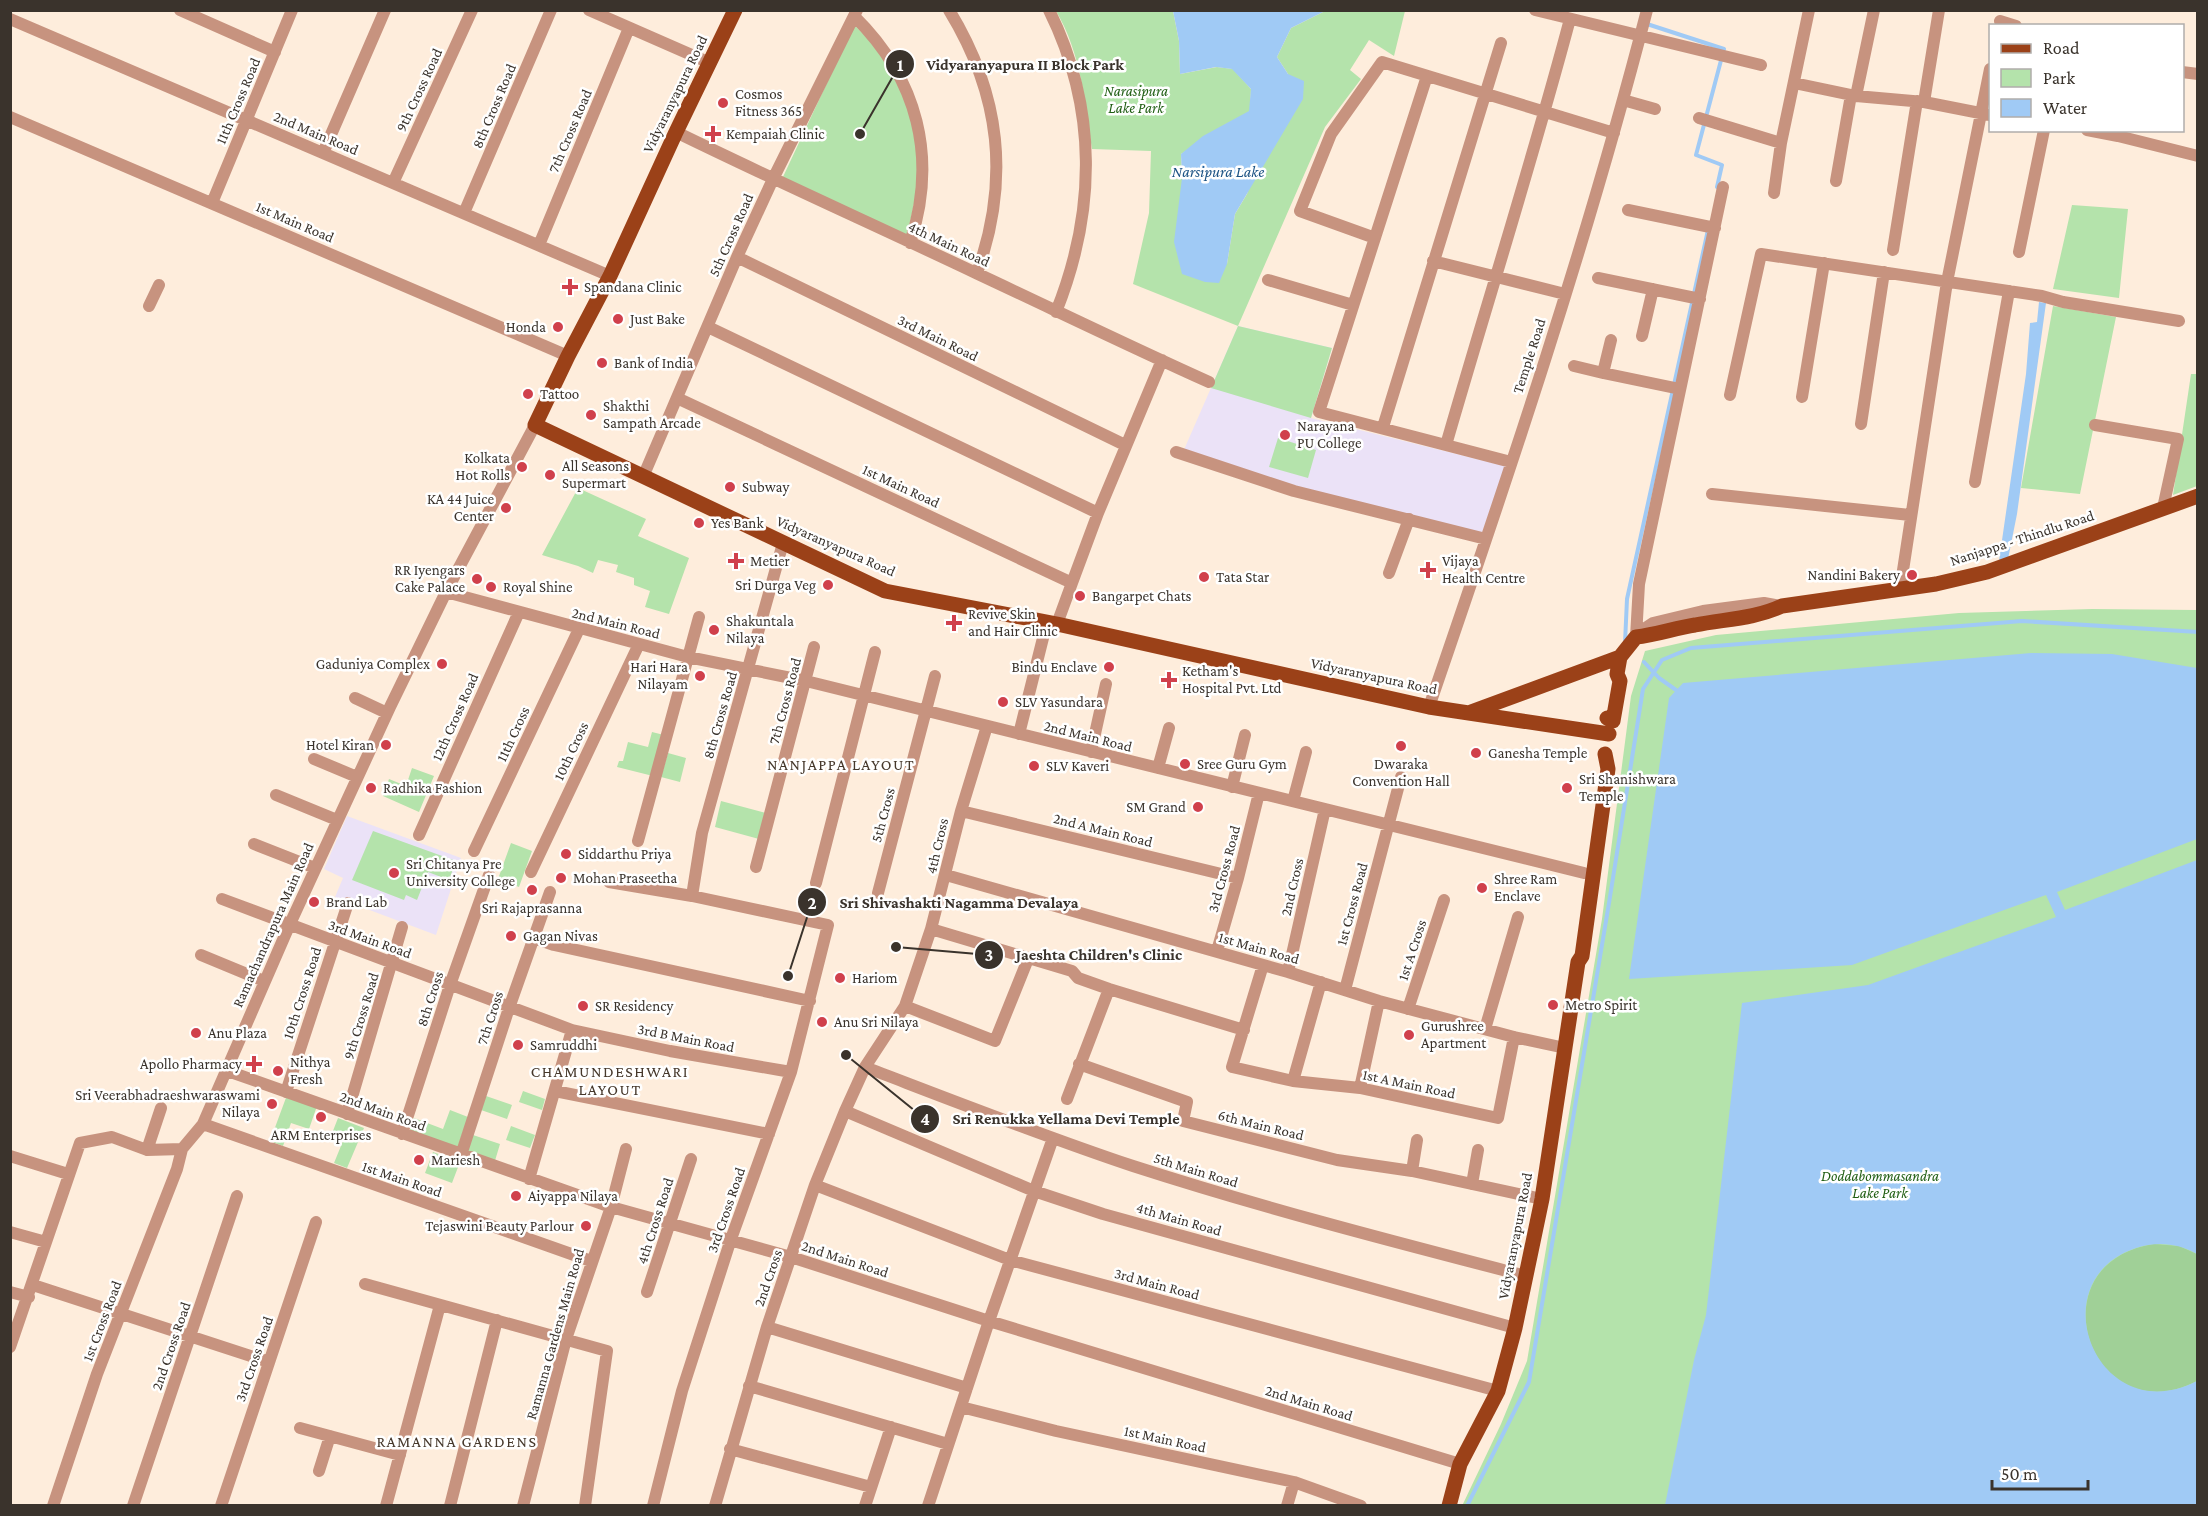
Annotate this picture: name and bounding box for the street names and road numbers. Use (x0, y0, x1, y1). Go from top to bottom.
street label: Vidyaranyapura Road (640, 33, 711, 156)
street label: 9th Cross Road (393, 46, 445, 134)
street label: 11th Cross Road (213, 55, 263, 147)
street label: 8th Cross Road (469, 61, 519, 151)
street label: 7th Cross Road (545, 87, 595, 175)
street label: 2nd Main Road (271, 108, 361, 158)
street label: 5th Cross Road (706, 191, 756, 279)
street label: 1st Main Road (254, 198, 337, 246)
street label: 4th Main Road (906, 218, 992, 270)
street label: 3rd Main Road (895, 312, 981, 364)
street label: Temple Road (1509, 316, 1550, 396)
street label: 1st Main Road (860, 461, 942, 511)
street label: Nanjappa - Thindlu Road (1948, 507, 2096, 570)
street label: Vidyaranyapura Road (774, 513, 898, 580)
street label: 2nd Main Road (570, 604, 662, 642)
street label: Vidyaranyapura Road (1309, 655, 1439, 698)
street label: 7th Cross Road (766, 656, 804, 746)
street label: 8th Cross Road (700, 669, 740, 761)
street label: 12th Cross Road (429, 671, 482, 763)
street label: 11th Cross (493, 704, 533, 764)
street label: 2nd Main Road (1042, 717, 1134, 755)
street label: 10th Cross (551, 719, 591, 783)
street label: 5th Cross (868, 786, 898, 844)
street label: 2nd A Main Road (1052, 810, 1154, 850)
street label: 4th Cross (923, 817, 951, 875)
street label: 3rd Cross Road (1205, 824, 1243, 914)
street label: Ramachandrapura Main Road (229, 840, 318, 1010)
street label: 2nd Cross (1278, 856, 1306, 918)
street label: 1st Cross Road (1333, 861, 1371, 947)
street label: 3rd Main Road (326, 917, 414, 962)
street label: 1st A Cross (1395, 917, 1429, 982)
street label: 1st Main Road (1217, 929, 1301, 967)
street label: 10th Cross Road (280, 945, 324, 1041)
street label: 8th Cross (414, 969, 446, 1029)
street label: 9th Cross Road (340, 971, 382, 1061)
street label: 7th Cross (474, 989, 506, 1047)
street label: 3rd B Main Road (636, 1021, 736, 1055)
street label: 1st A Main Road (1361, 1066, 1457, 1102)
street label: 2nd Main Road (338, 1088, 428, 1134)
street label: 6th Main Road (1216, 1107, 1306, 1143)
street label: 5th Main Road (1152, 1150, 1240, 1190)
street label: 1st Main Road (360, 1158, 444, 1200)
street label: 3rd Cross Road (704, 1165, 748, 1255)
street label: Vidyaranyapura Road (1495, 1171, 1536, 1301)
street label: 4th Cross Road (634, 1176, 677, 1266)
street label: 4th Main Road (1134, 1199, 1224, 1239)
street label: 2nd Main Road (799, 1237, 891, 1281)
street label: Ramanna Gardens Main Road (523, 1246, 587, 1421)
street label: 2nd Cross (751, 1247, 785, 1308)
street label: 3rd Main Road (1113, 1265, 1201, 1303)
street label: 1st Cross Road (79, 1278, 125, 1364)
street label: 2nd Cross Road (148, 1300, 194, 1392)
street label: 3rd Cross Road (232, 1314, 276, 1404)
street label: 2nd Main Road (1263, 1382, 1355, 1424)
street label: 1st Main Road (1123, 1423, 1207, 1456)

